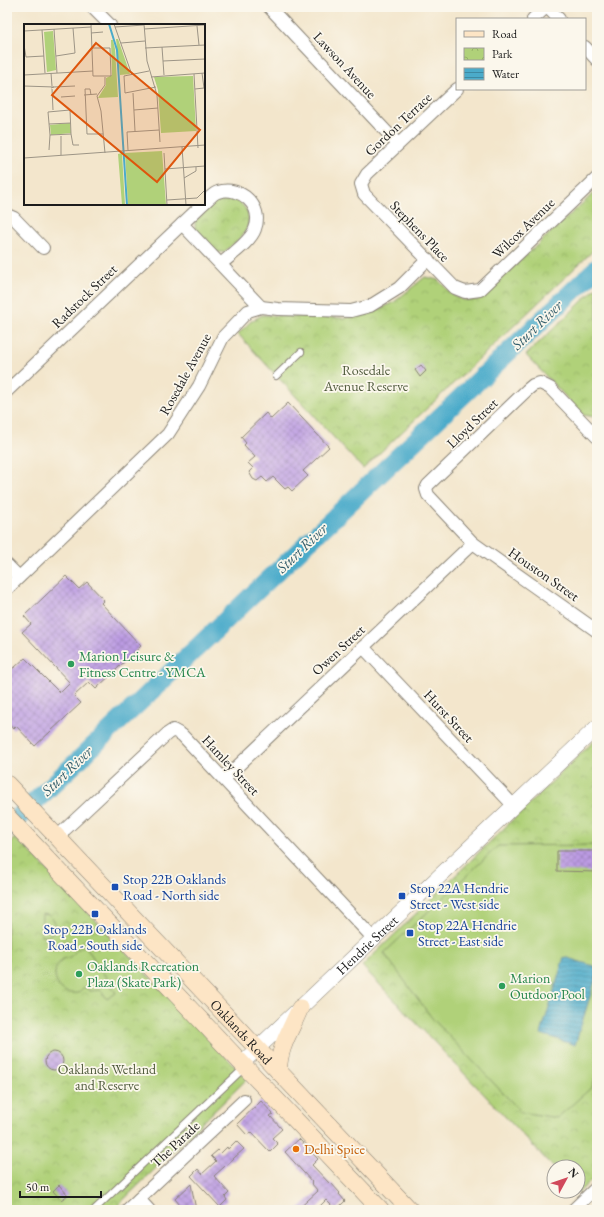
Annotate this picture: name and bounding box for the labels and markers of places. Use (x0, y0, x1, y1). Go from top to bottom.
place label: Marion Leisure & Fitness Centre - YMCA (79, 647, 206, 681)
marker: Marion Leisure & Fitness Centre - YMCA (66, 659, 76, 669)
place label: Stop 22B Oaklands Road - North side (123, 870, 227, 904)
place label: Stop 22A Hendrie Street - West side (410, 879, 509, 913)
marker: Stop 22B Oaklands Road - North side (110, 882, 120, 892)
marker: Stop 22A Hendrie Street - West side (397, 891, 407, 901)
marker: Stop 22B Oaklands Road - South side (90, 909, 100, 919)
place label: Stop 22A Hendrie Street - East side (418, 916, 517, 950)
place label: Stop 22B Oaklands Road - South side (43, 920, 147, 954)
marker: Stop 22A Hendrie Street - East side (405, 928, 415, 938)
place label: Oaklands Recreation Plaza (Skate Park) (87, 957, 200, 991)
marker: Oaklands Recreation Plaza (Skate Park) (74, 969, 84, 979)
place label: Marion Outdoor Pool (510, 969, 586, 1003)
marker: Marion Outdoor Pool (497, 981, 507, 991)
place label: Delhi Spice (304, 1140, 365, 1158)
marker: Delhi Spice (291, 1144, 301, 1154)

